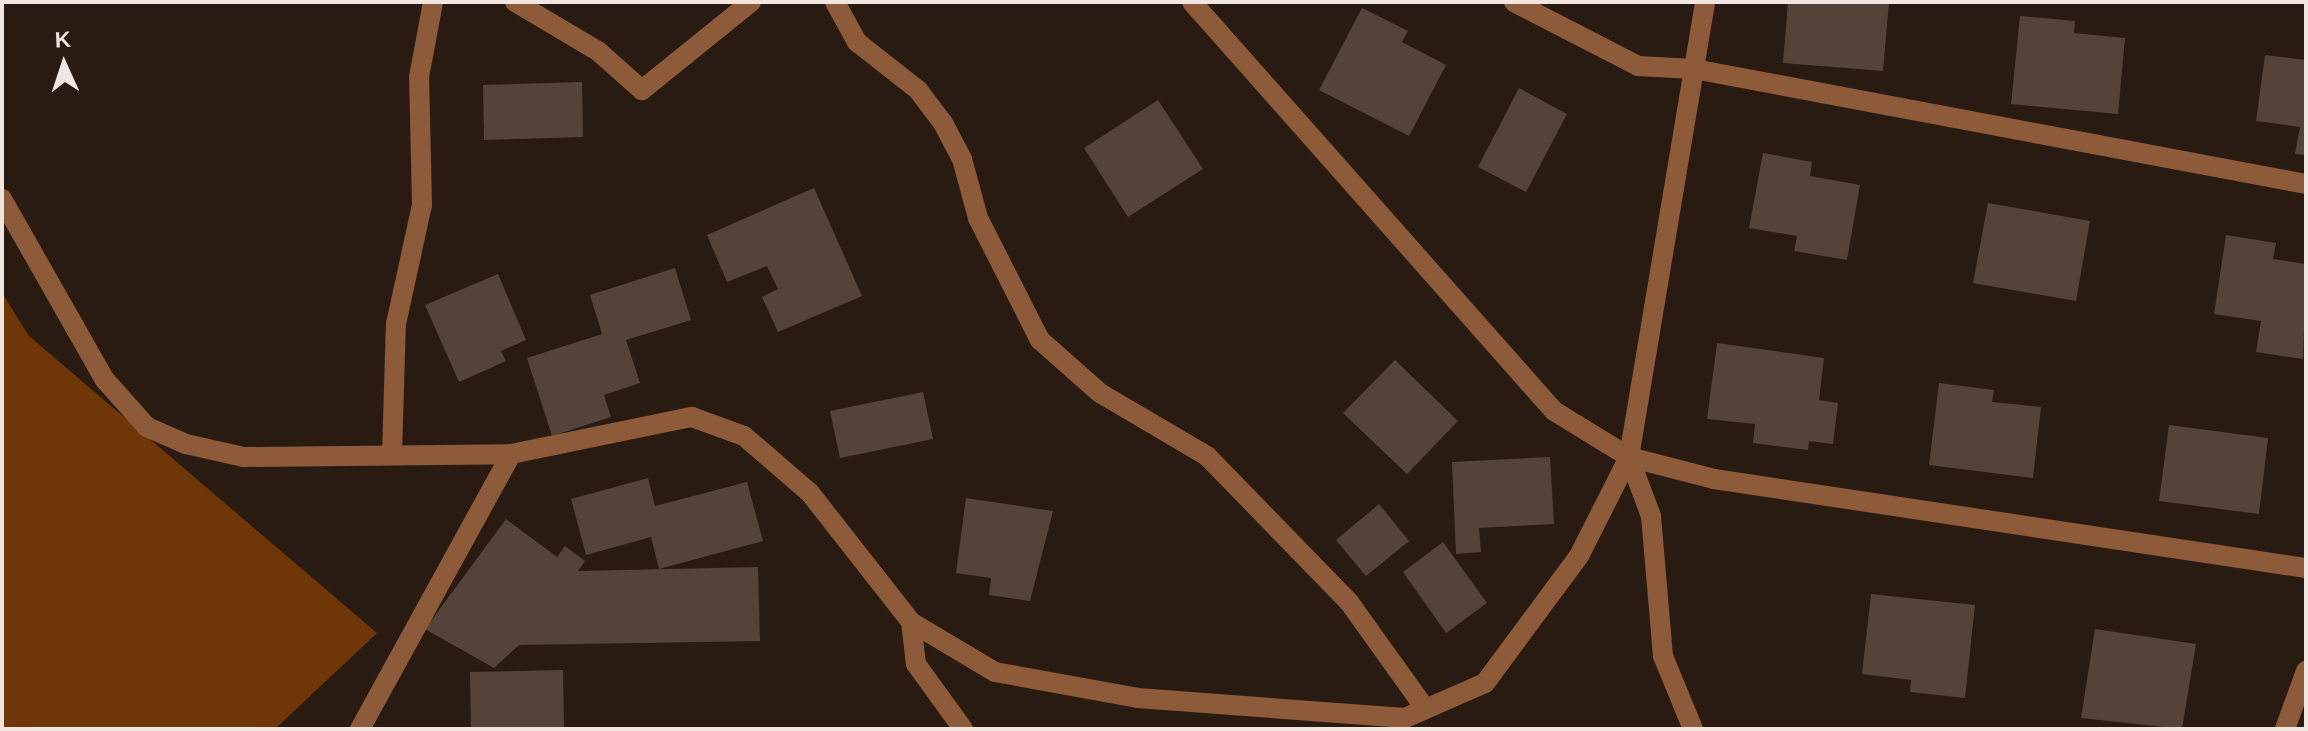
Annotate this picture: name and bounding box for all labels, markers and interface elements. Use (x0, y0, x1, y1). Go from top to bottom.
north arrow (24, 24, 104, 104)
text: K (54, 27, 71, 52)

